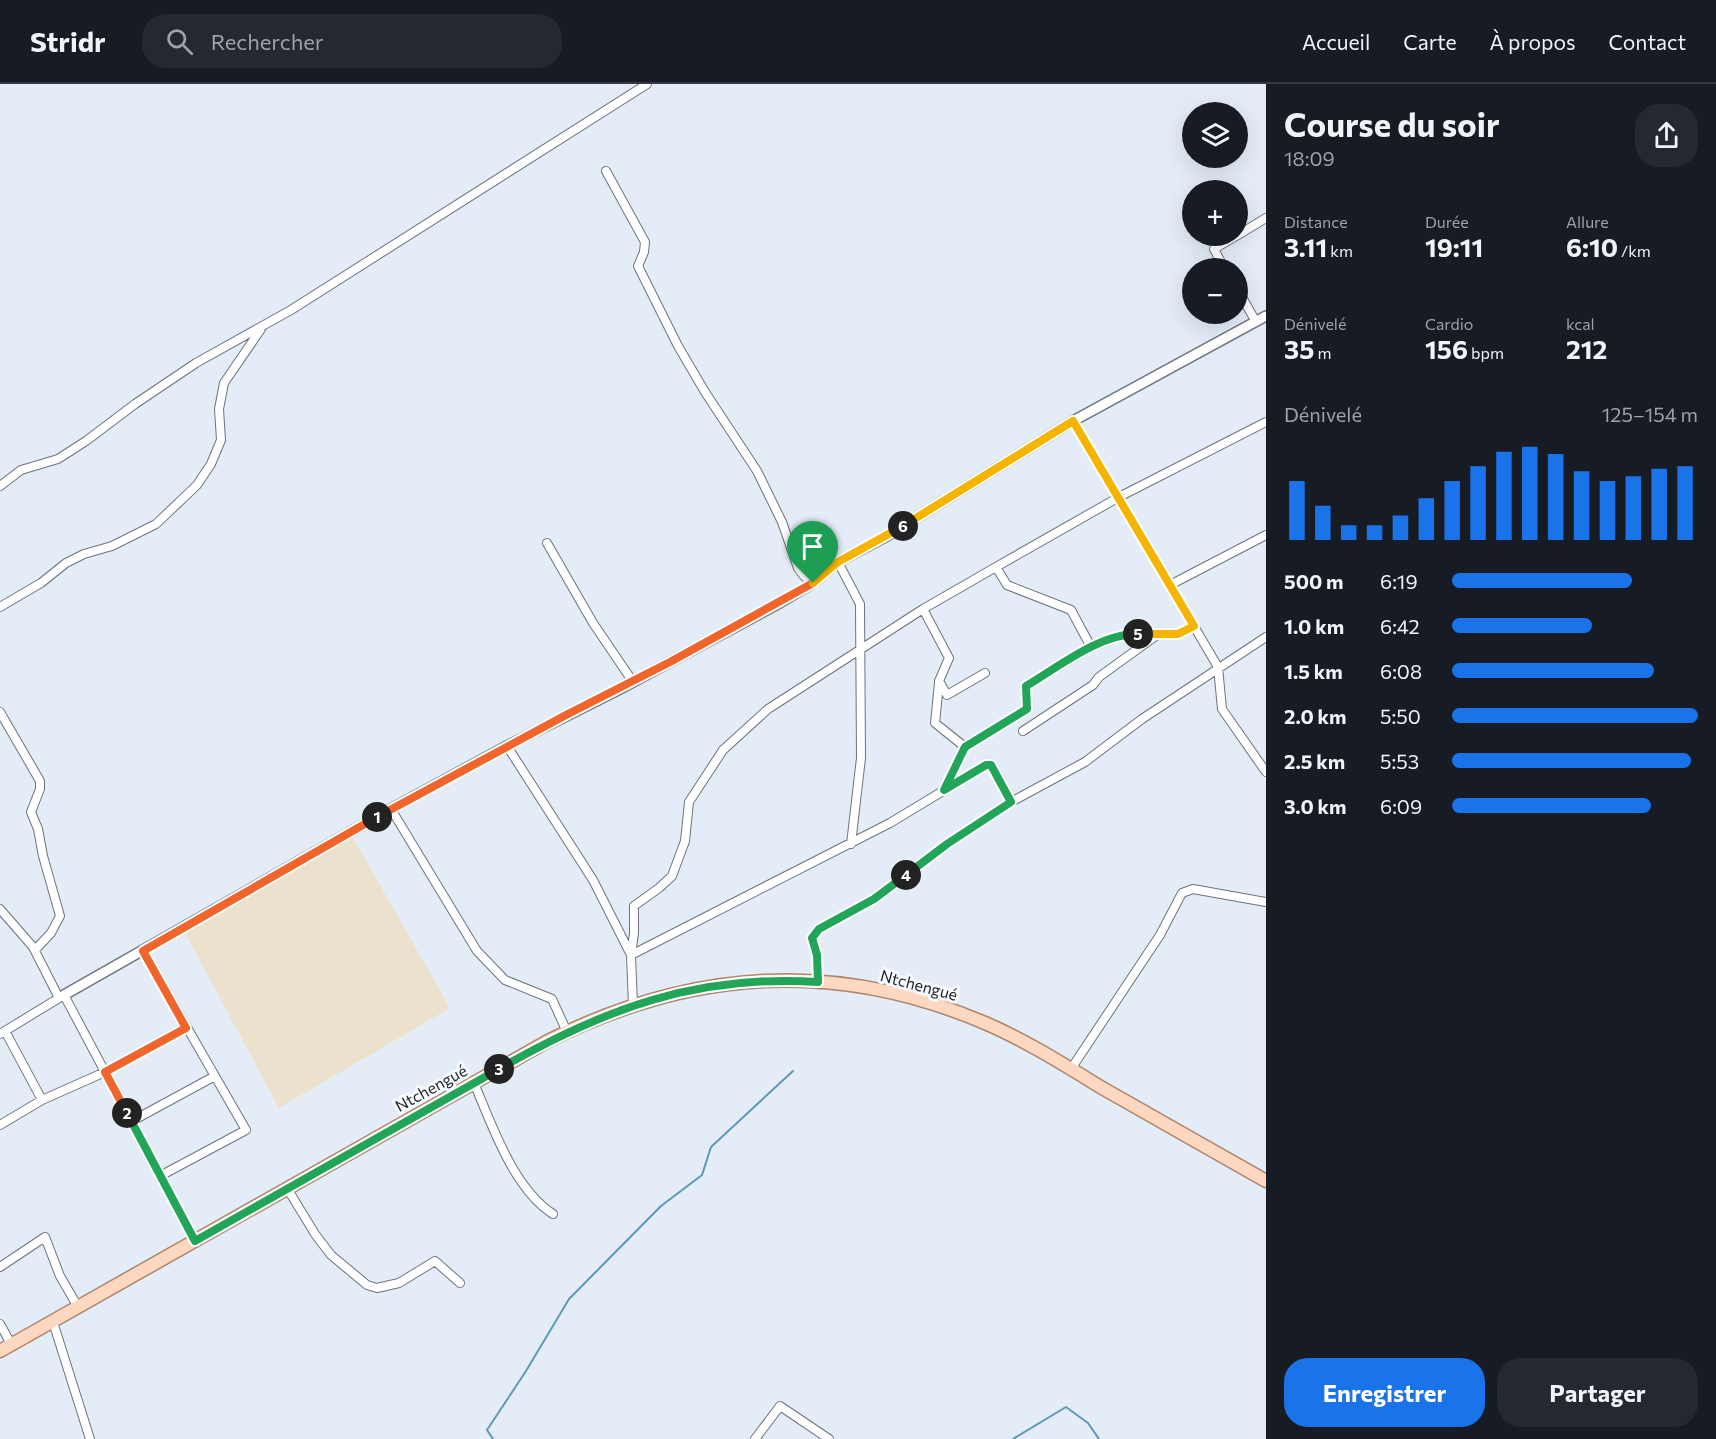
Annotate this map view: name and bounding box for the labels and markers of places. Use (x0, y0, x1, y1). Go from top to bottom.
pin: 6 (888, 511, 918, 541)
pin (787, 521, 838, 583)
pin: 5 (1123, 619, 1153, 649)
pin: 1 (362, 802, 392, 832)
pin: 4 (891, 860, 921, 890)
pin: 3 (484, 1054, 514, 1084)
pin: 2 (112, 1098, 142, 1128)

